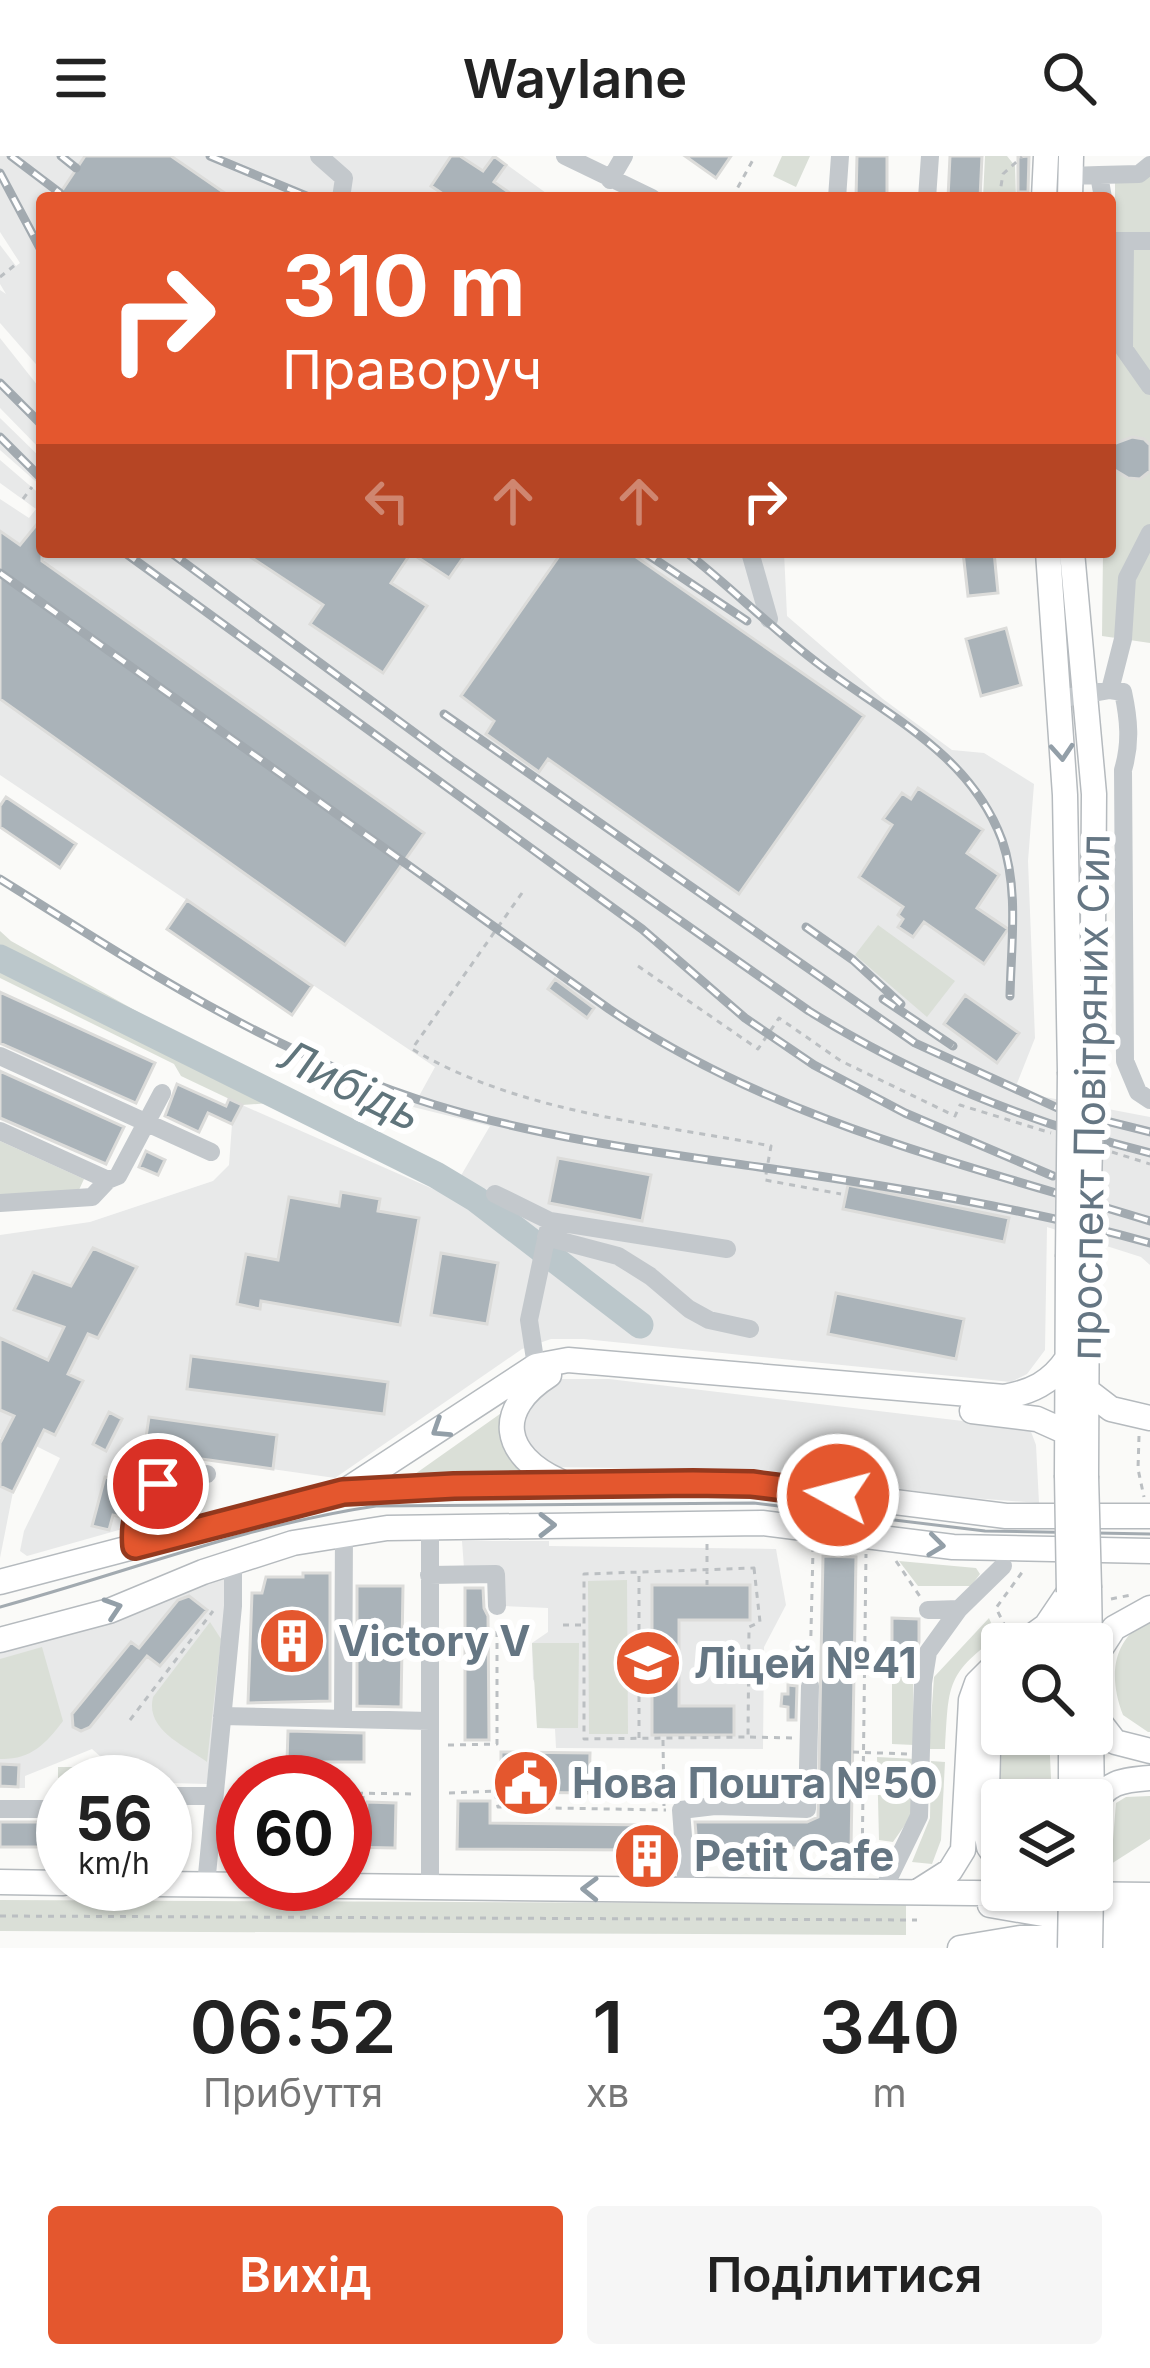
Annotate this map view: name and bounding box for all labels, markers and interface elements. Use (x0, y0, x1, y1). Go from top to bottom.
icon: menu (48, 45, 114, 111)
icon: search (1036, 45, 1102, 111)
text: Waylane (463, 46, 687, 111)
text: 310 m (282, 235, 526, 336)
icon: right (84, 240, 240, 396)
text: Праворуч (282, 337, 542, 402)
icon: left (354, 468, 420, 534)
icon: ahead (480, 468, 546, 534)
icon: ahead (606, 468, 672, 534)
icon: right (732, 468, 798, 534)
one-way arrow (1049, 743, 1075, 762)
street label: проспект Повітряних Сил (1059, 833, 1120, 1361)
water label: Либідь (270, 1027, 430, 1142)
one-way arrow (432, 1415, 454, 1437)
position arrow (775, 1432, 901, 1558)
pin (107, 1433, 209, 1535)
icon: arrive (125, 1451, 191, 1517)
one-way arrow (538, 1512, 557, 1538)
one-way arrow (926, 1532, 946, 1558)
one-way arrow (102, 1598, 123, 1623)
building icon: Victory V (257, 1606, 327, 1676)
place label: Victory V (338, 1615, 531, 1666)
map controls (981, 1623, 1113, 1911)
button: search (981, 1623, 1113, 1755)
school or university icon: Ліцей №41 (613, 1628, 683, 1698)
place label: Ліцей №41 (694, 1637, 917, 1688)
public building icon: Нова Пошта №50 (491, 1748, 561, 1818)
speed limit sign: 60 (216, 1755, 372, 1911)
place label: Нова Пошта №50 (572, 1757, 938, 1808)
button: layers (981, 1779, 1113, 1911)
text: 56 (75, 1782, 153, 1854)
building icon: Petit Cafe (612, 1821, 682, 1891)
place label: Petit Cafe (694, 1830, 894, 1881)
text: km/h (78, 1845, 150, 1881)
one-way arrow (580, 1876, 599, 1902)
text: 06:52 (190, 1983, 396, 2070)
text: 1 (592, 1983, 623, 2070)
text: 340 (819, 1983, 960, 2070)
text: Прибуття (203, 2069, 383, 2116)
text: хв (586, 2069, 629, 2116)
text: m (873, 2069, 907, 2116)
button: Вихід (48, 2206, 563, 2344)
button: Поділитися (587, 2206, 1102, 2344)

